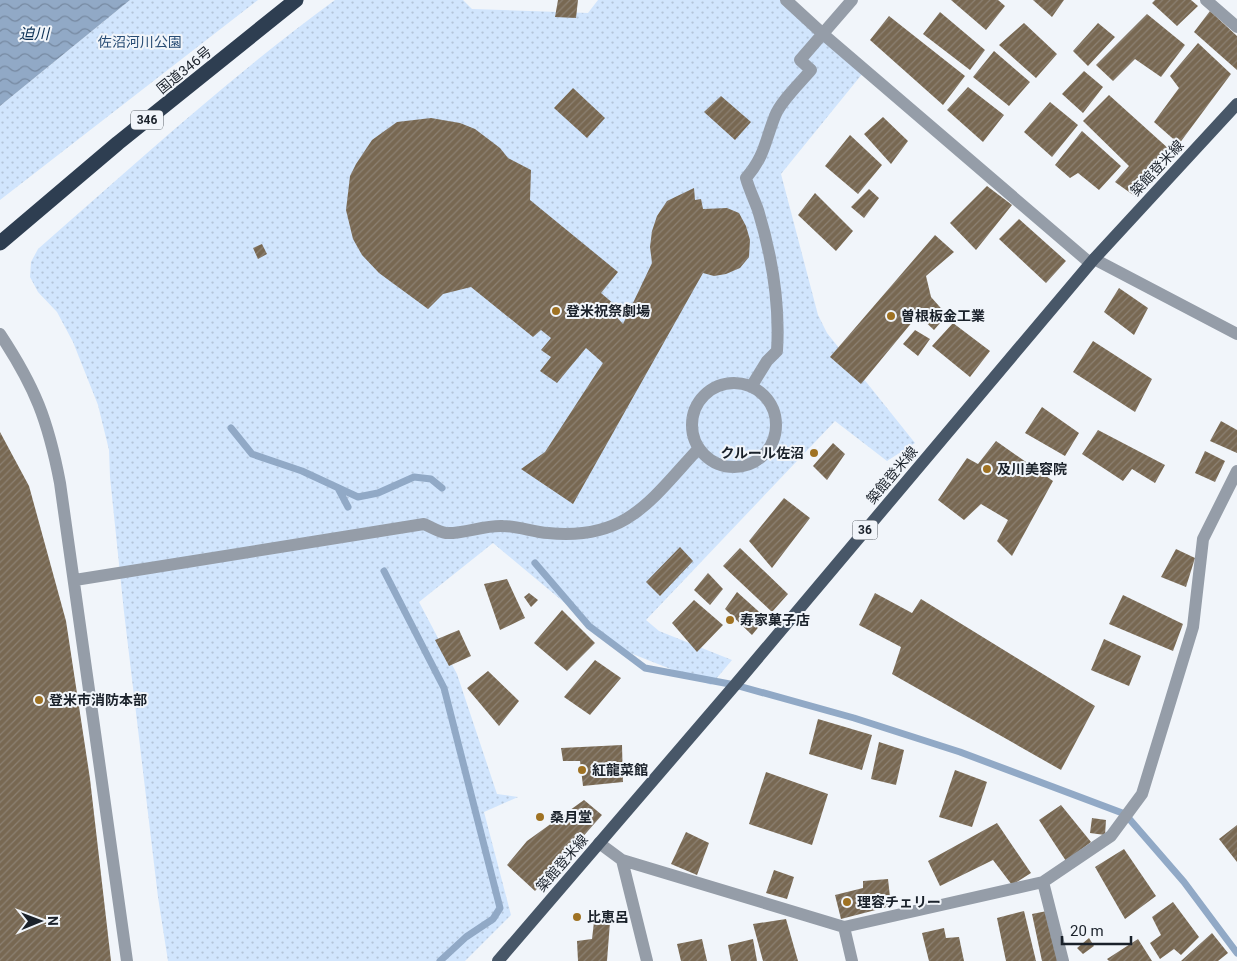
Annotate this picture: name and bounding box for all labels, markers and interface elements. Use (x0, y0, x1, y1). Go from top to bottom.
water label: 迫川 (19, 25, 51, 43)
park label: 佐沼河川公園 (98, 34, 182, 50)
street label: 国道346号 (153, 43, 215, 97)
road number: 346 (131, 110, 163, 130)
street label: 築館登米線 (1127, 137, 1187, 199)
place label: 登米祝祭劇場 (566, 303, 650, 319)
marker: 登米祝祭劇場 (550, 305, 562, 317)
place label: 曽根板金工業 (901, 308, 985, 324)
marker: 曽根板金工業 (885, 310, 897, 322)
street label: 築館登米線 (863, 443, 921, 507)
place label: クルール佐沼 (720, 445, 804, 461)
marker: クルール佐沼 (808, 447, 820, 459)
place label: 及川美容院 (997, 461, 1067, 477)
marker: 及川美容院 (981, 463, 993, 475)
road number: 36 (852, 520, 878, 540)
place label: 寿家菓子店 (740, 612, 810, 628)
marker: 寿家菓子店 (724, 614, 736, 626)
place label: 登米市消防本部 (49, 692, 147, 708)
marker: 登米市消防本部 (33, 694, 45, 706)
place label: 紅龍菜館 (592, 762, 648, 778)
marker: 紅龍菜館 (576, 764, 588, 776)
place label: 桑月堂 (550, 809, 592, 825)
marker: 桑月堂 (534, 811, 546, 823)
street label: 築館登米線 (533, 831, 591, 895)
place label: 理容チェリー (857, 894, 941, 910)
north arrow (15, 896, 65, 946)
marker: 理容チェリー (841, 896, 853, 908)
place label: 比恵呂 (587, 909, 629, 925)
marker: 比恵呂 (571, 911, 583, 923)
scale bar (1062, 914, 1131, 946)
text: N (45, 916, 61, 926)
text: 20 m (1070, 922, 1104, 940)

